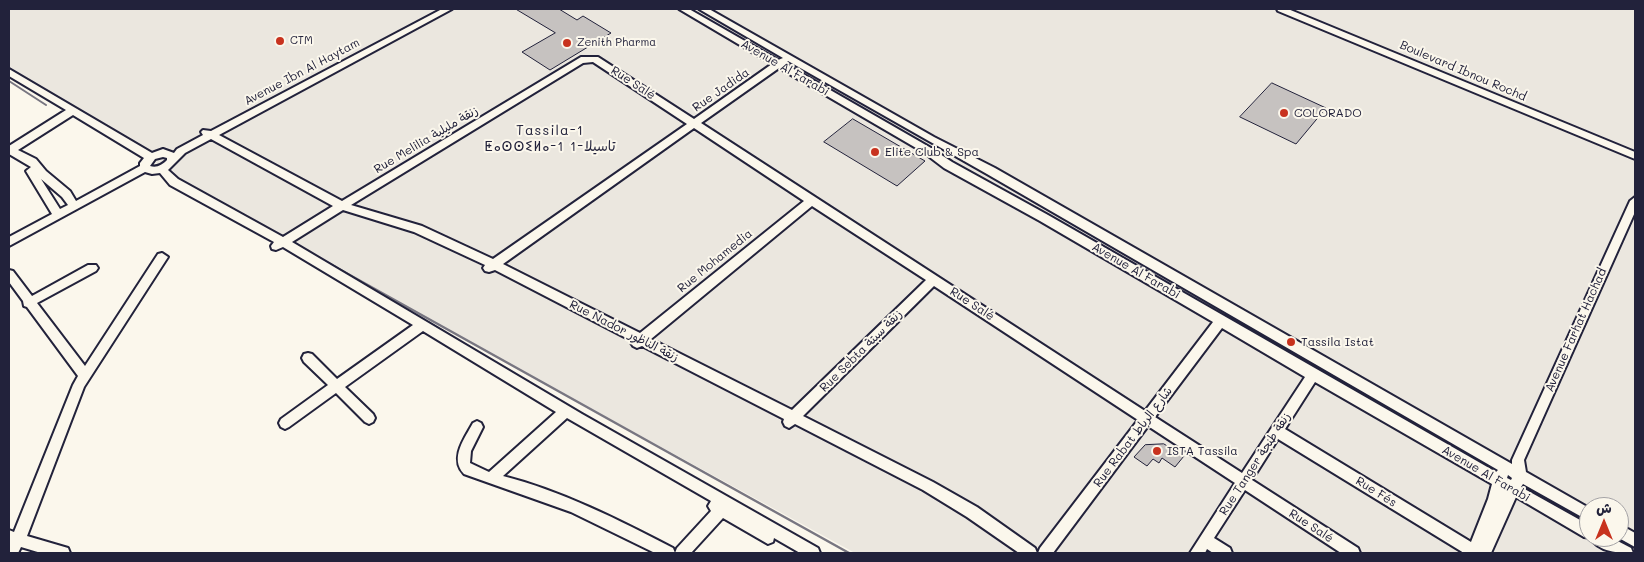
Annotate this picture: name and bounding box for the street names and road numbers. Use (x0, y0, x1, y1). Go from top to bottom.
street label: Avenue Ibn Al Haytam (242, 35, 362, 109)
street label: Avenue Al Farabi (738, 37, 832, 99)
street label: Boulevard Ibnou Rochd (1398, 38, 1528, 104)
street label: Rue Salé (608, 63, 658, 103)
street label: Rue Jadida (690, 65, 752, 115)
street label: Rue Melilia زنقة مليلية (371, 103, 481, 177)
street label: Rue Mohamedia (675, 226, 755, 296)
street label: Avenue Al Farabi (1089, 240, 1183, 302)
street label: Avenue Farhat Hachad (1542, 266, 1610, 394)
street label: Rue Salé (947, 284, 997, 324)
street label: Rue Nador زنقة الناظور (567, 297, 681, 365)
street label: Rue Sebta زنقة سبتة (817, 307, 905, 395)
street label: Rue Rabat شارع الرباط (1091, 384, 1175, 490)
street label: Rue Tanger زنقة طنجة (1216, 410, 1294, 518)
street label: Avenue Al Farabi (1439, 443, 1533, 505)
street label: Rue Fés (1353, 474, 1399, 510)
street label: Rue Salé (1286, 506, 1336, 546)

